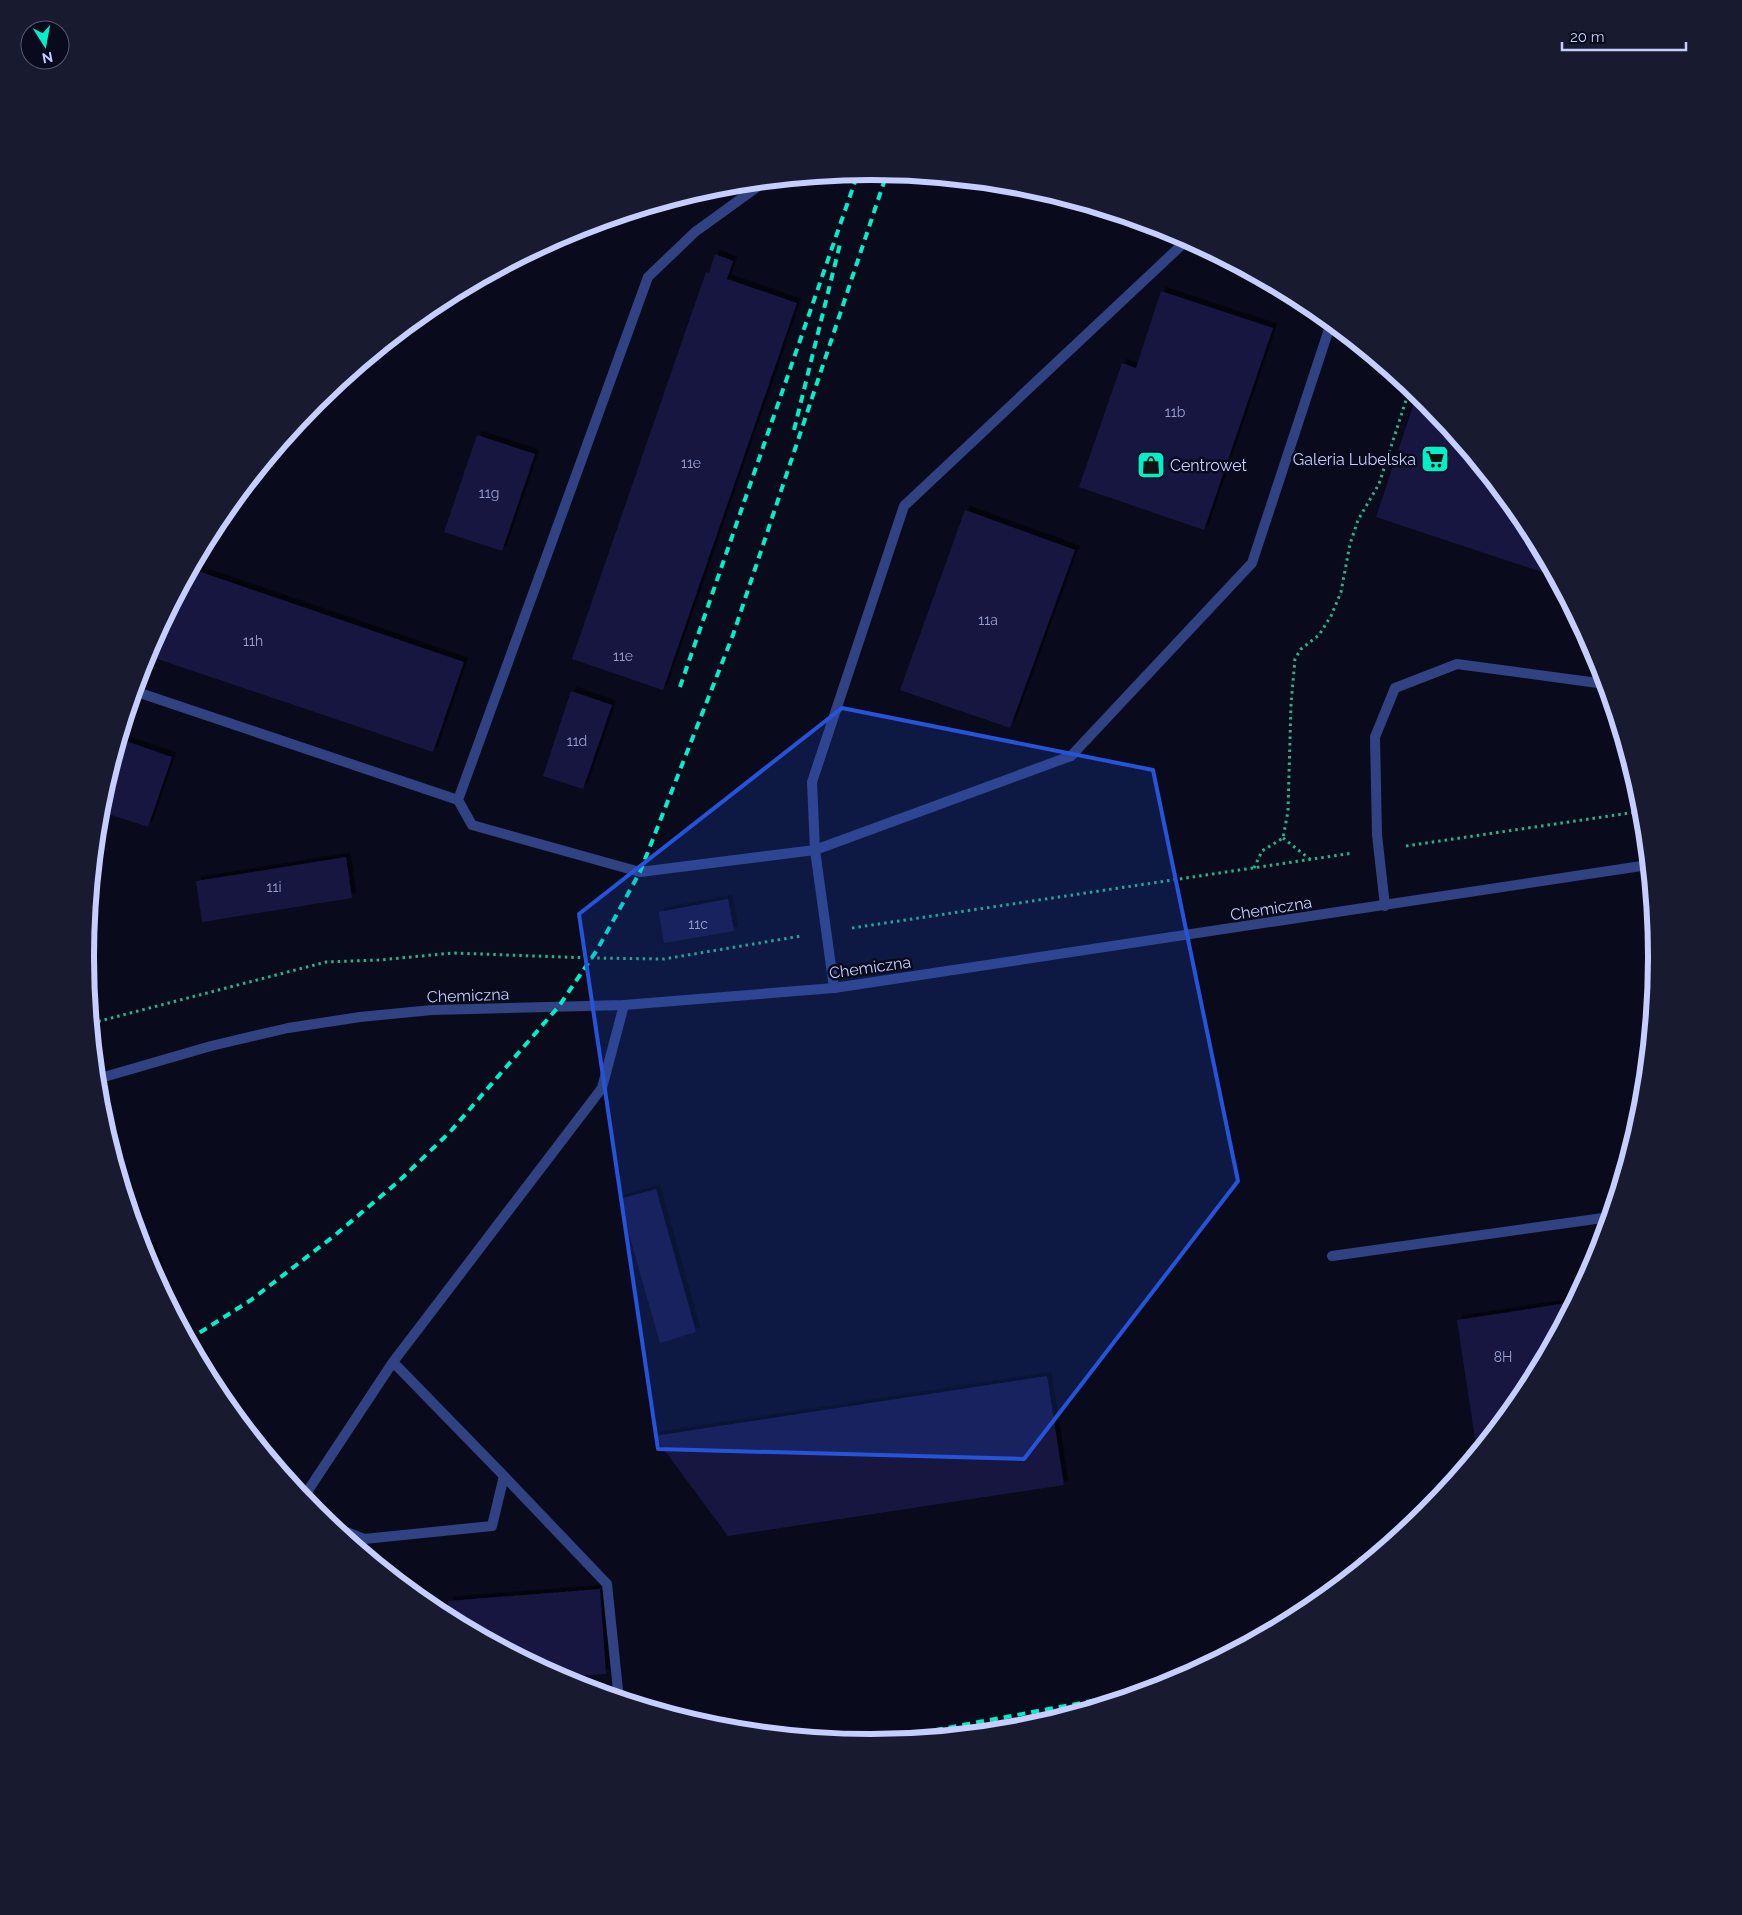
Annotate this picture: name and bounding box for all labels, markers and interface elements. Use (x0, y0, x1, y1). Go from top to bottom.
north arrow (20, 20, 70, 70)
scale bar (1562, 20, 1686, 52)
text: 20 m (1570, 28, 1605, 46)
text: N (41, 49, 54, 67)
house number: 11b (1165, 404, 1186, 420)
supermarket icon: Galeria Lubelska (1420, 444, 1450, 474)
shop icon: Centrowet (1136, 450, 1166, 480)
place label: Galeria Lubelska (1293, 450, 1416, 469)
house number: 11e (681, 455, 701, 471)
place label: Centrowet (1170, 456, 1248, 475)
house number: 11g (479, 485, 499, 501)
house number: 11a (978, 612, 998, 628)
house number: 11h (243, 633, 263, 649)
house number: 11e (613, 648, 633, 664)
house number: 11d (567, 733, 587, 749)
house number: 11i (266, 879, 282, 895)
street label: Chemiczna (1229, 893, 1313, 924)
house number: 11c (688, 916, 708, 932)
street label: Chemiczna (828, 952, 912, 983)
street label: Chemiczna (426, 985, 510, 1006)
house number: 8H (1494, 1349, 1512, 1365)

